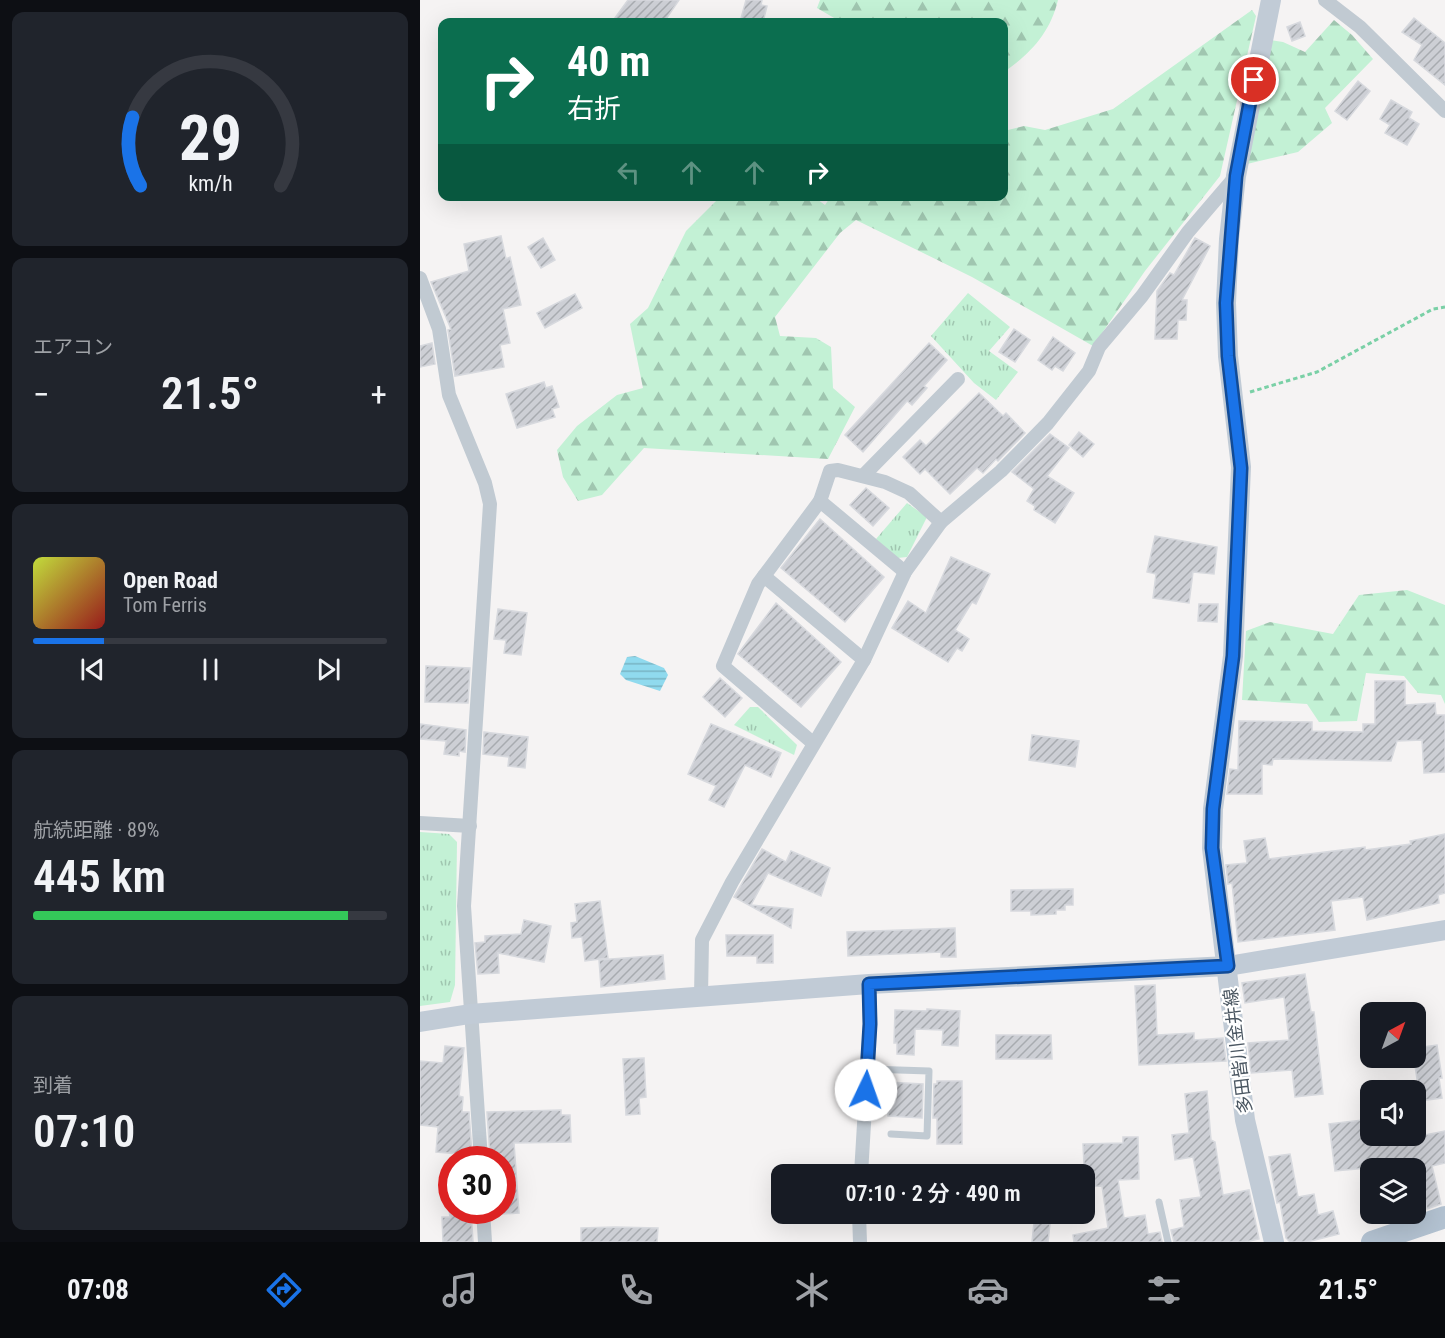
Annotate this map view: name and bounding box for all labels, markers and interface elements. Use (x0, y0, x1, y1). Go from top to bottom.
text: 40 m (567, 37, 650, 86)
icon: right (468, 42, 546, 120)
pin (1228, 54, 1279, 105)
icon: arrive (1237, 63, 1270, 96)
text: 右折 (567, 93, 621, 125)
text: 29 (178, 102, 242, 175)
icon: left (612, 156, 645, 189)
icon: ahead (675, 156, 708, 189)
icon: ahead (738, 156, 771, 189)
icon: right (801, 156, 834, 189)
text: km/h (188, 171, 232, 196)
text: エアコン (33, 335, 113, 359)
text: 21.5° (161, 367, 259, 420)
text: − (33, 375, 50, 414)
text: + (371, 375, 387, 414)
text: Open Road (123, 568, 218, 593)
text: Tom Ferris (123, 593, 207, 617)
icon: previous (76, 653, 109, 686)
icon: pause (194, 653, 227, 686)
icon: next (312, 653, 345, 686)
text: 航続距離 · 89% (33, 818, 159, 842)
text: 445 km (33, 850, 166, 903)
street label: 多田皆川金井線 (1219, 987, 1256, 1115)
north arrow (1360, 1002, 1426, 1068)
map controls (1360, 1002, 1426, 1224)
position arrow (834, 1058, 898, 1122)
text: 到着 (33, 1073, 73, 1097)
button: sound (1360, 1080, 1426, 1146)
text: 07:10 (33, 1105, 135, 1158)
speed limit sign: 30 (438, 1146, 516, 1224)
button: layers (1360, 1158, 1426, 1224)
text: 07:10 · 2 分 · 490 m (845, 1181, 1021, 1206)
icon: directions (263, 1269, 305, 1311)
icon: music (439, 1269, 481, 1311)
icon: phone (615, 1269, 657, 1311)
icon: climate (791, 1269, 833, 1311)
icon: car (967, 1269, 1009, 1311)
icon: filters (1143, 1269, 1185, 1311)
text: 07:08 (67, 1274, 129, 1306)
text: 21.5° (1319, 1274, 1378, 1306)

